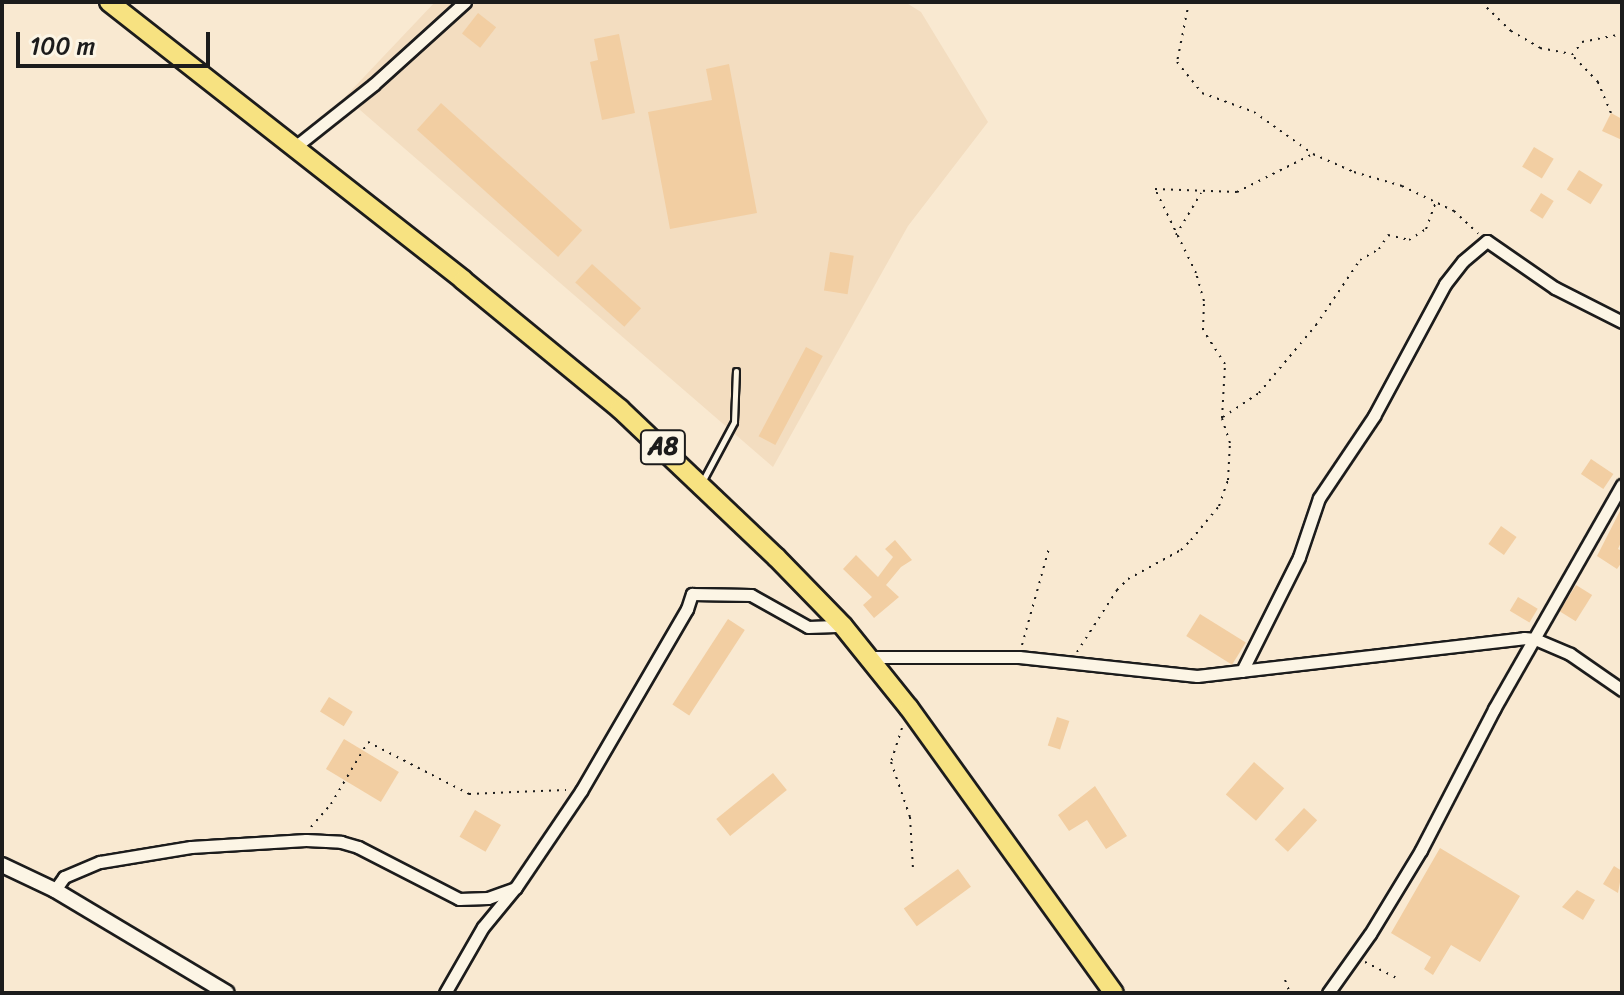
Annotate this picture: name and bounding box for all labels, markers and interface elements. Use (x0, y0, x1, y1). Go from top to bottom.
scale bar (20, 16, 214, 66)
text: 100 m (30, 25, 95, 67)
road number: A8 (639, 427, 687, 467)

